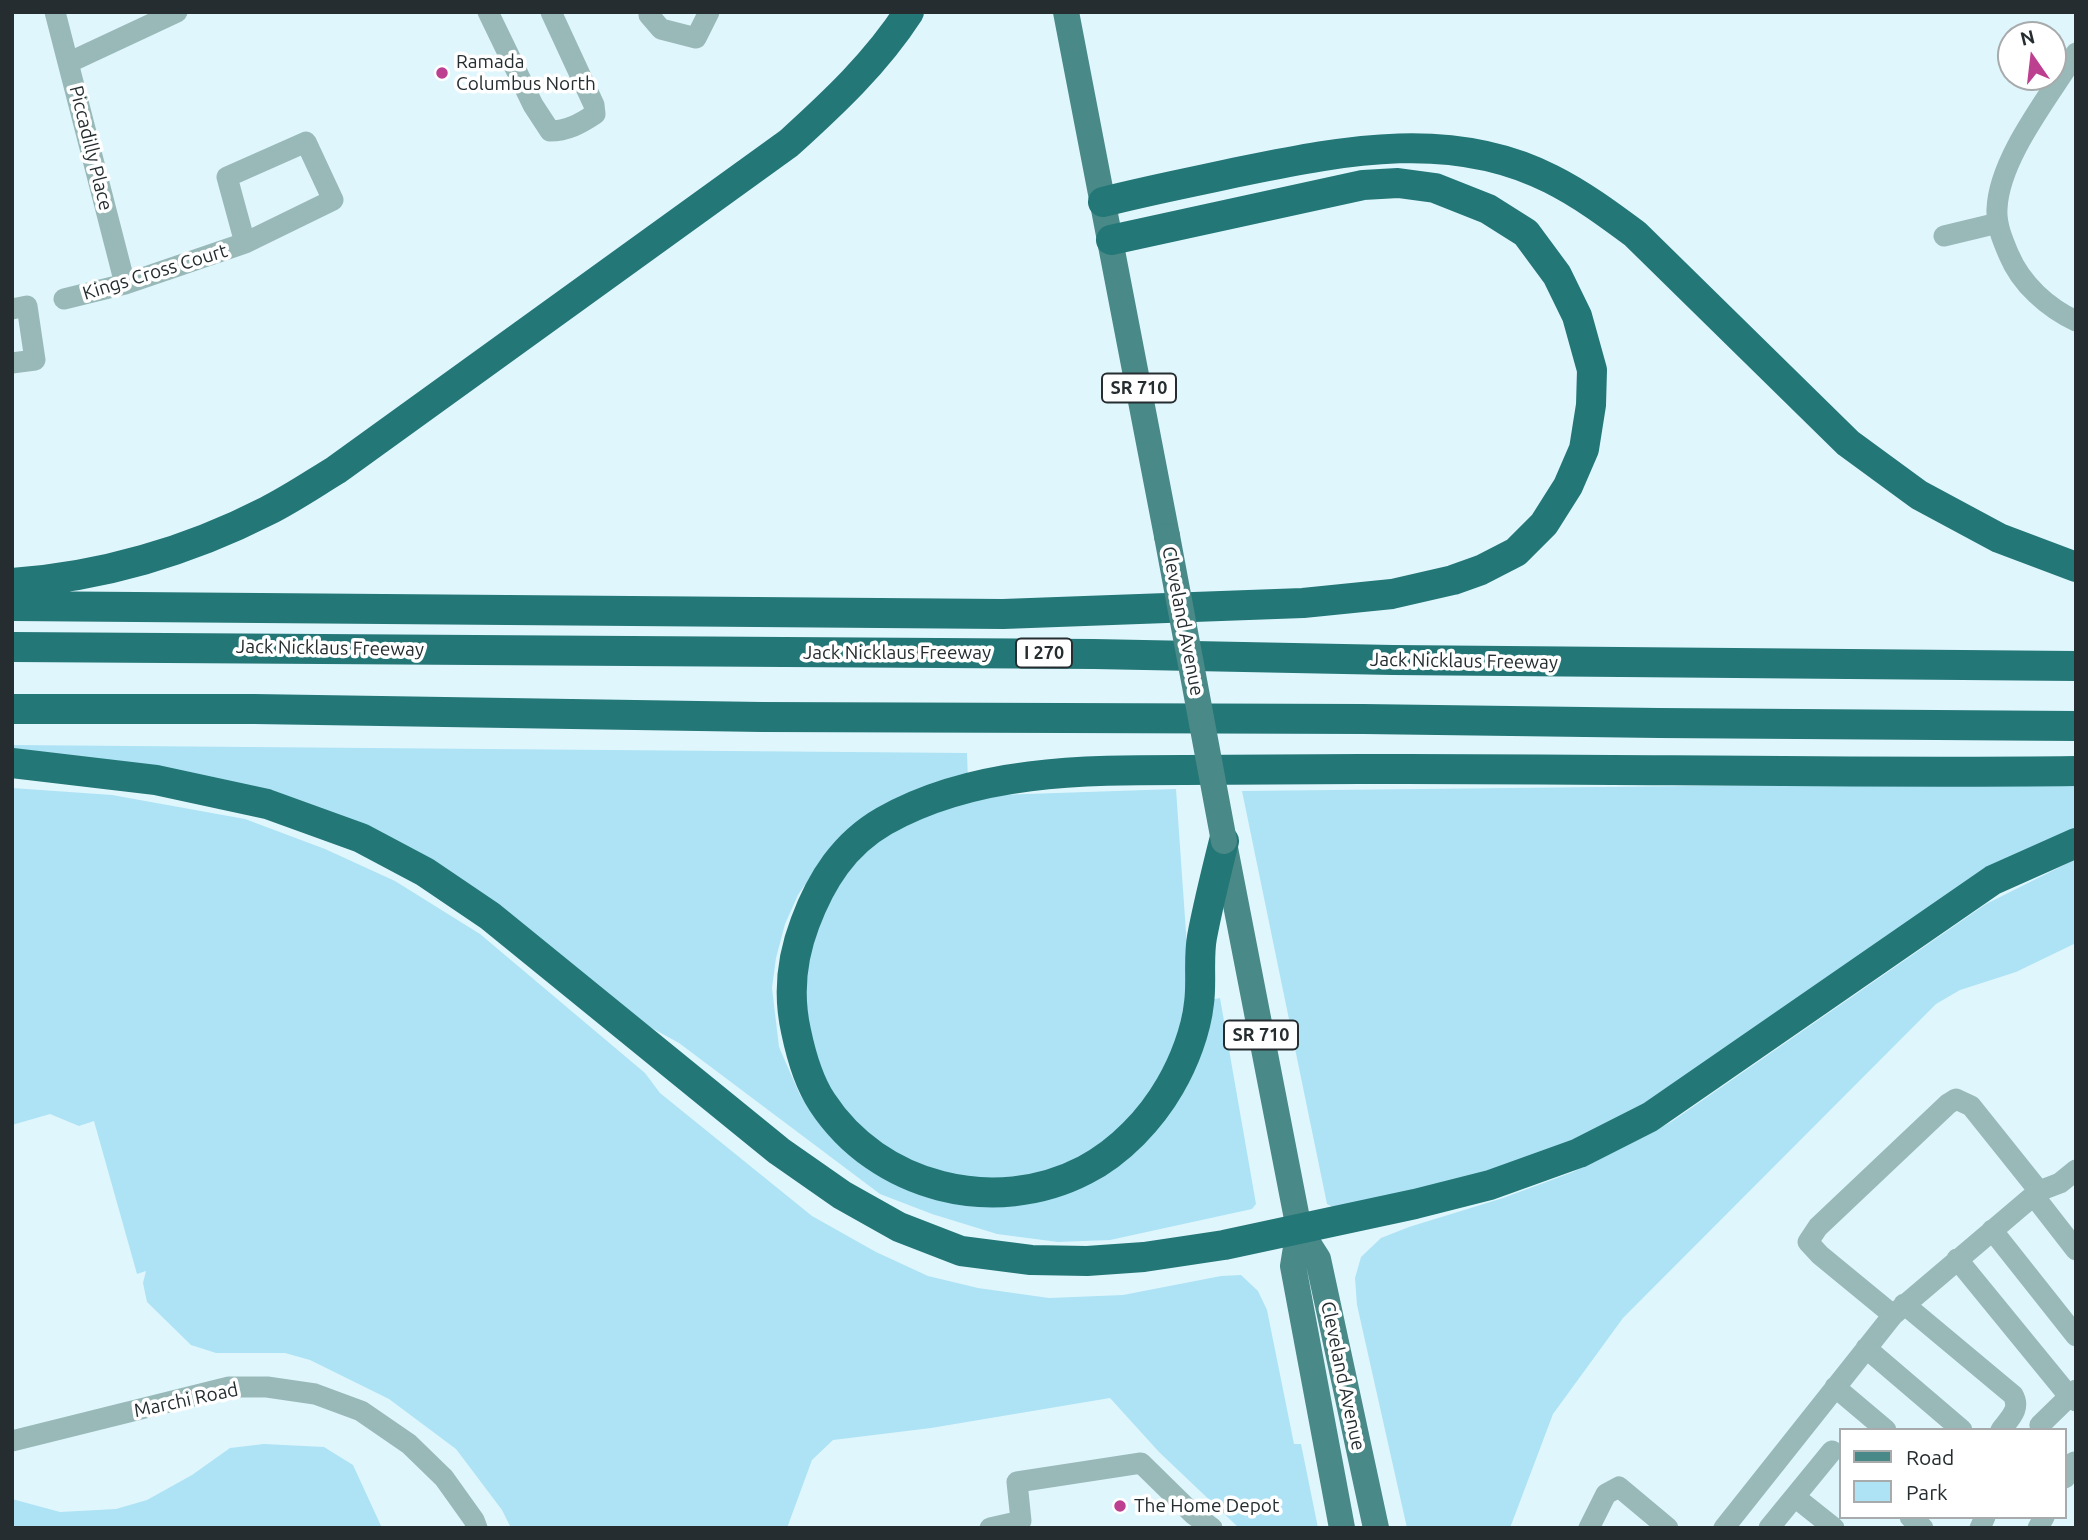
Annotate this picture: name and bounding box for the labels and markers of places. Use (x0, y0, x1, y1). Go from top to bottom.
place label: Ramada Columbus North (456, 51, 596, 95)
marker: Ramada Columbus North (434, 65, 450, 81)
place label: The Home Depot (1134, 1495, 1279, 1517)
marker: The Home Depot (1112, 1498, 1128, 1514)

